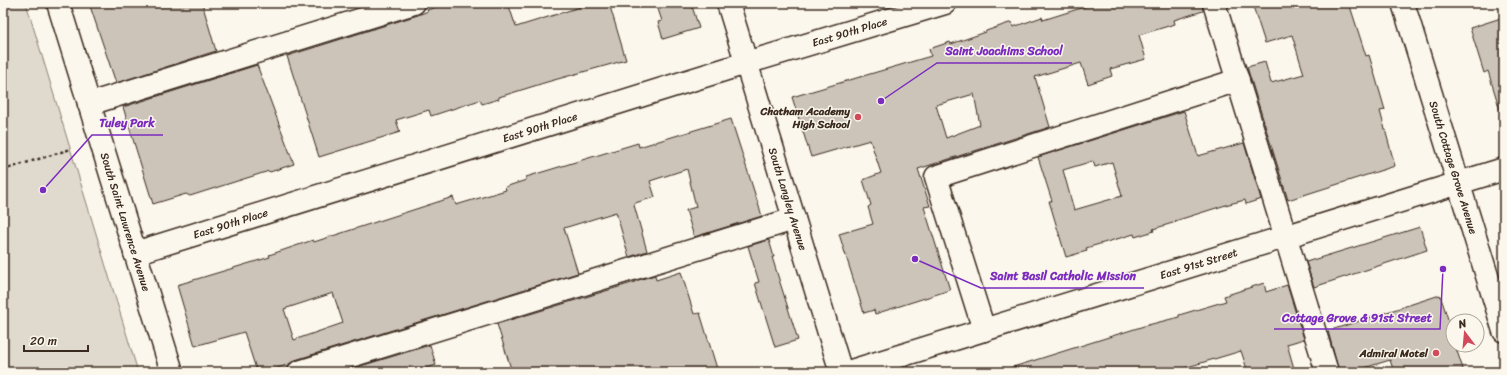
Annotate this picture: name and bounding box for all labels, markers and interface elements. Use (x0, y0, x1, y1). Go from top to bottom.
street label: East 90th Place (810, 11, 890, 52)
callout: Saint Joachims School (937, 39, 1072, 63)
text: Saint Joachims School (944, 40, 1063, 62)
street label: South Cottage Grove Avenue (1424, 98, 1483, 237)
place label: Chatham Academy High School (760, 102, 851, 134)
street label: East 90th Place (500, 106, 580, 148)
callout: Tuley Park (92, 111, 163, 135)
text: Tuley Park (99, 112, 155, 134)
marker: Chatham Academy High School (853, 112, 863, 122)
street label: South Langley Avenue (763, 145, 813, 253)
street label: South Saint Lawrence Avenue (95, 150, 156, 294)
street label: East 90th Place (191, 203, 271, 244)
street label: East 91st Street (1157, 242, 1240, 284)
callout: Saint Basil Catholic Mission (981, 264, 1144, 288)
text: Saint Basil Catholic Mission (989, 265, 1137, 287)
callout: Cottage Grove & 91st Street (1274, 305, 1440, 329)
text: Cottage Grove & 91st Street (1281, 307, 1433, 329)
north arrow (1445, 313, 1485, 353)
text: N (1455, 314, 1469, 334)
scale bar (24, 327, 88, 353)
text: 20 m (30, 330, 57, 352)
place label: Admiral Motel (1358, 344, 1429, 363)
marker: Admiral Motel (1431, 348, 1441, 358)

